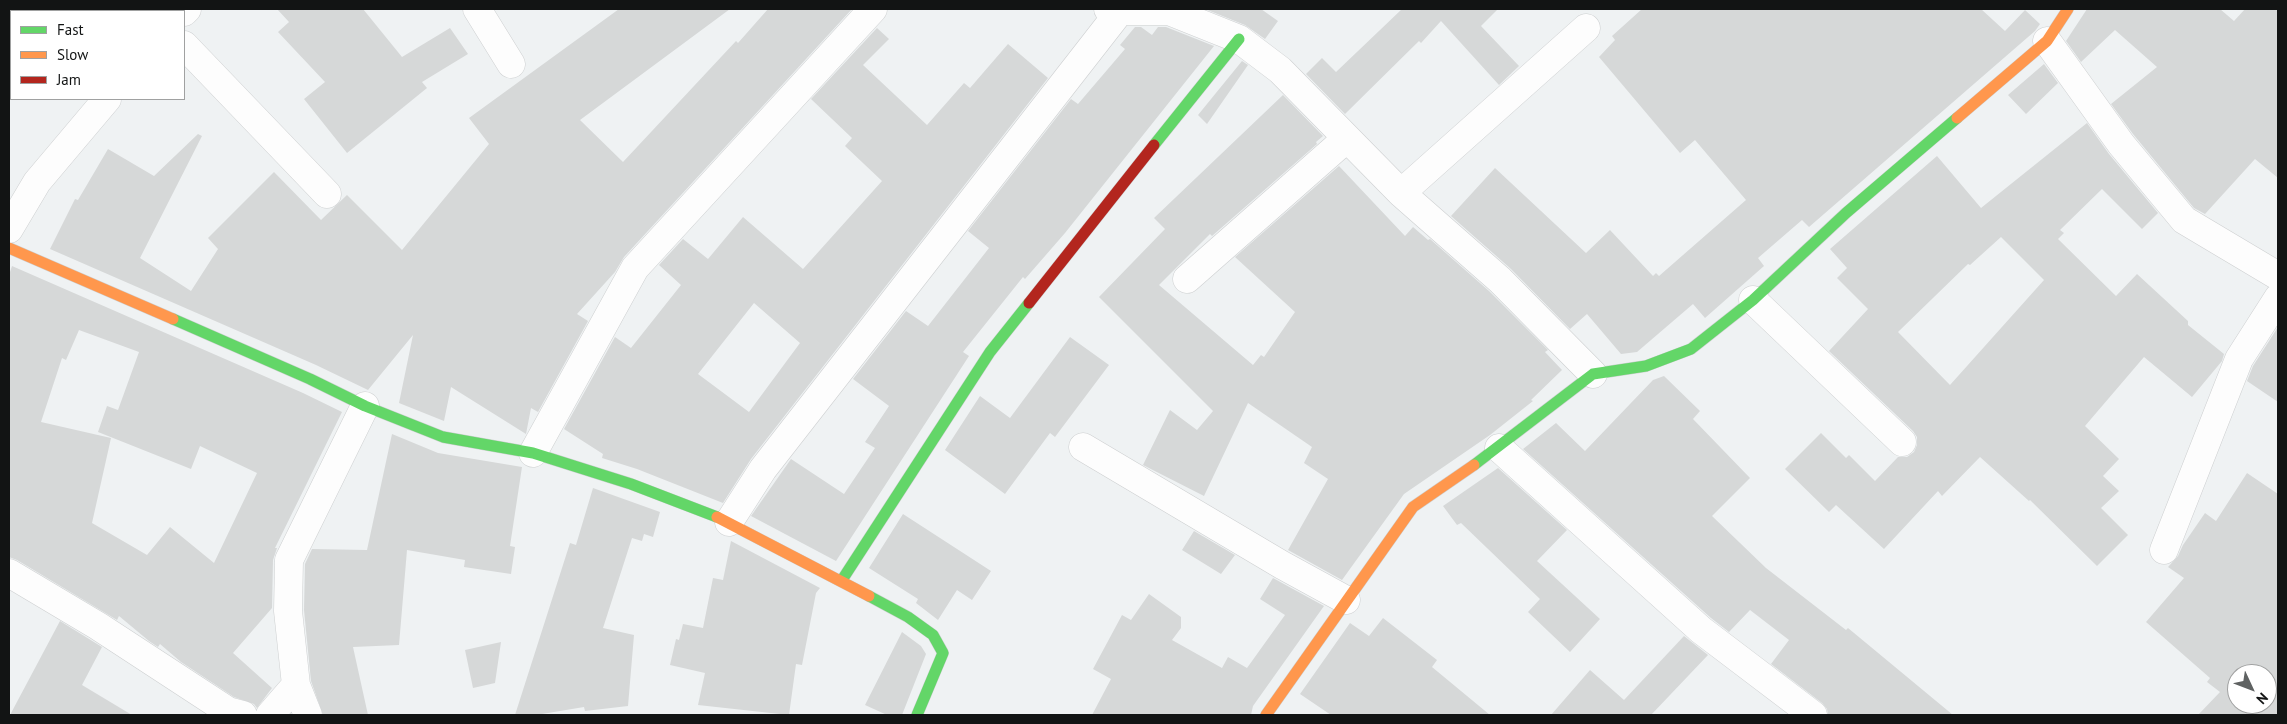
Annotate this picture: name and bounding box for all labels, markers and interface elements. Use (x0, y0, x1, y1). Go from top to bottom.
legend (10, 10, 185, 100)
text: Fast (57, 20, 84, 39)
text: Slow (57, 45, 88, 64)
text: Jam (57, 70, 81, 89)
north arrow (2227, 664, 2277, 714)
text: N (2253, 689, 2272, 708)

